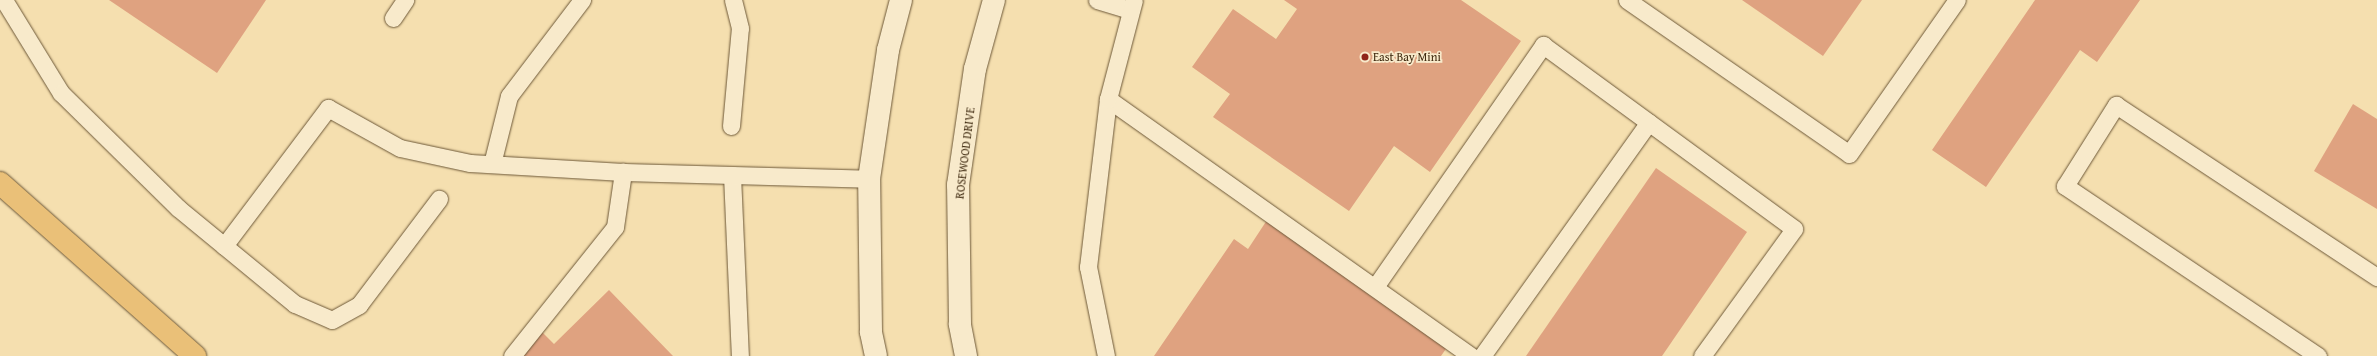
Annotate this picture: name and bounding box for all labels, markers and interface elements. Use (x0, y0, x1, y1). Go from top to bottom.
place label: East Bay Mini (1373, 50, 1441, 64)
marker: East Bay Mini (1360, 52, 1370, 62)
street label: ROSEWOOD DRIVE (952, 106, 978, 200)

